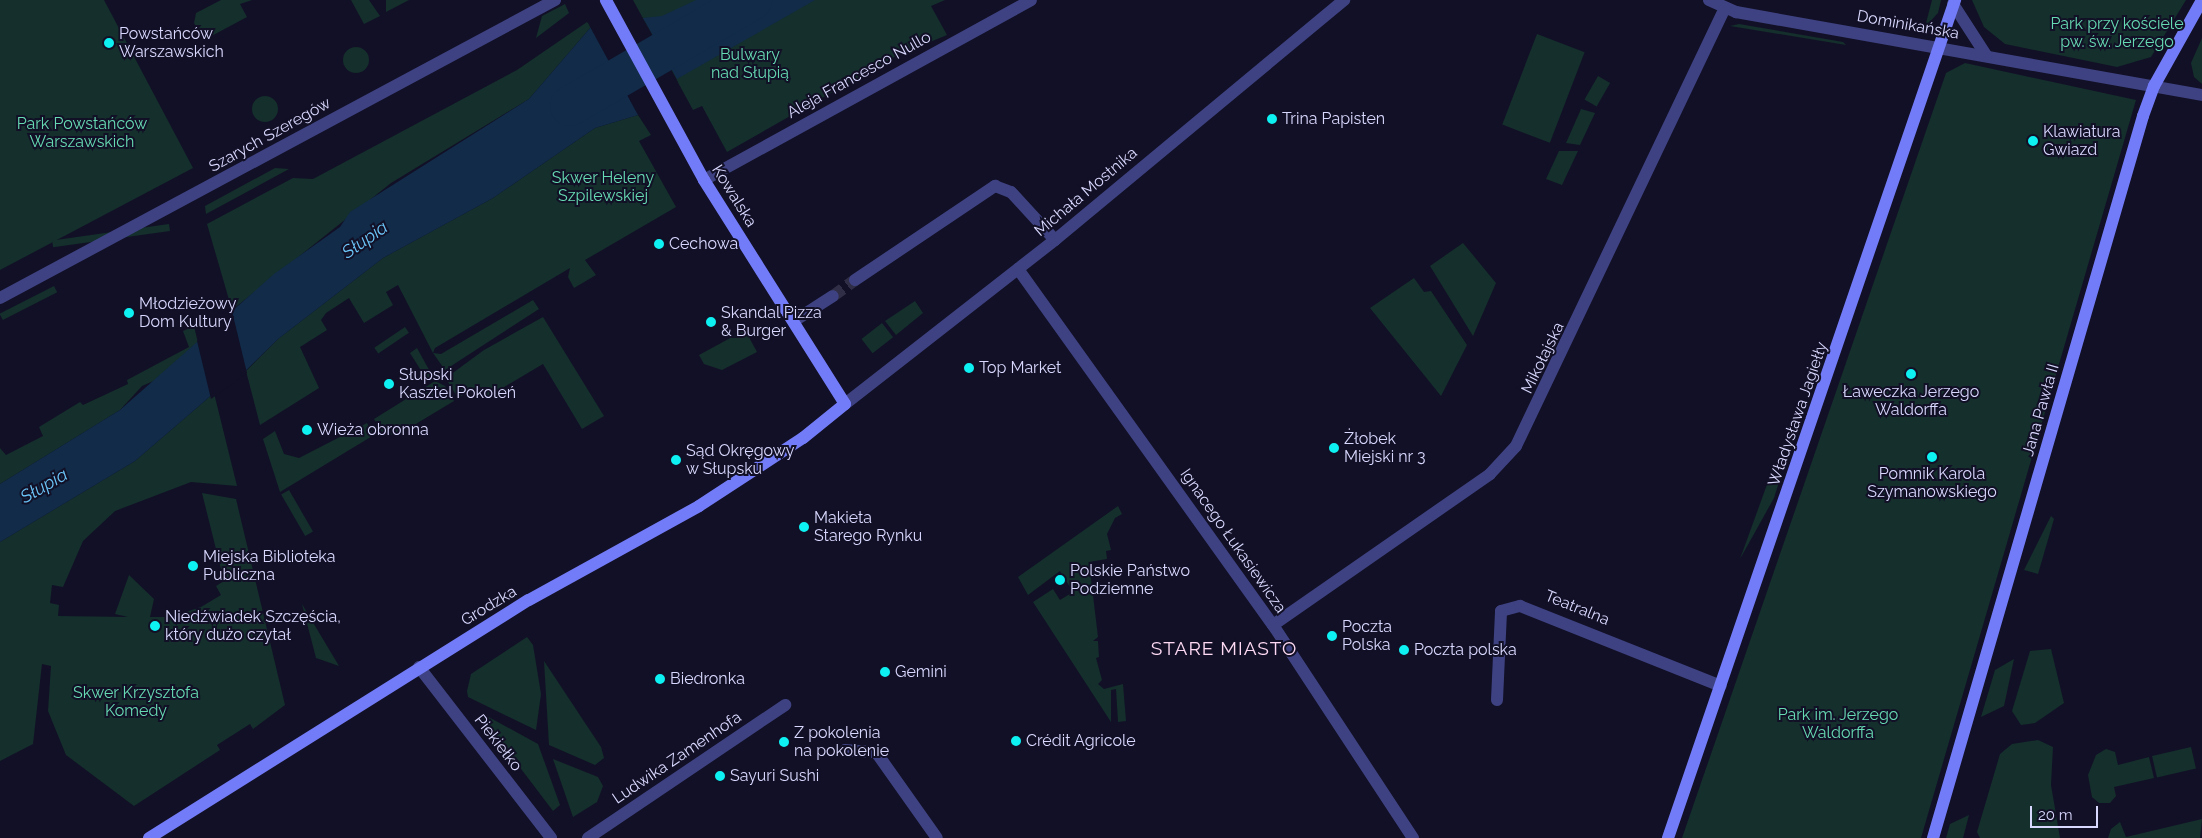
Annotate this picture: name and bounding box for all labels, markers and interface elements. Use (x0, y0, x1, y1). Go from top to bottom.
street label: Dominikańska (1855, 7, 1961, 43)
park label: Park przy kościele pw. św. Jerzego (2050, 14, 2184, 52)
place label: Powstańców Warszawskich (119, 24, 224, 62)
street label: Aleja Francesco Nullo (784, 27, 934, 123)
marker: Powstańców Warszawskich (103, 37, 115, 49)
park label: Bulwary nad Słupią (711, 45, 789, 83)
street label: Szarych Szeregów (206, 94, 334, 176)
place label: Trina Papisten (1282, 109, 1385, 129)
marker: Trina Papisten (1266, 113, 1278, 125)
park label: Park Powstańców Warszawskich (17, 114, 147, 152)
place label: Klawiatura Gwiazd (2043, 122, 2120, 160)
marker: Klawiatura Gwiazd (2027, 135, 2039, 147)
street label: Michała Mostnika (1031, 143, 1141, 241)
street label: Kowalska (707, 161, 761, 231)
park label: Skwer Heleny Szpilewskiej (552, 168, 654, 206)
water label: Słupia (338, 216, 392, 264)
place label: Cechowa (669, 234, 738, 254)
marker: Cechowa (653, 238, 665, 250)
place label: Młodzieżowy Dom Kultury (139, 294, 236, 332)
place label: Skandal Pizza & Burger (721, 303, 822, 341)
marker: Młodzieżowy Dom Kultury (123, 307, 135, 319)
marker: Skandal Pizza & Burger (705, 316, 717, 328)
street label: Mikołajska (1517, 319, 1569, 397)
street label: Władysława Jagiełły (1764, 339, 1832, 489)
place label: Top Market (979, 358, 1061, 378)
marker: Top Market (963, 362, 975, 374)
street label: Jana Pawła II (2019, 362, 2063, 458)
place label: Słupski Kasztel Pokoleń (399, 365, 517, 403)
marker: Ławeczka Jerzego Waldorffa (1905, 368, 1917, 380)
marker: Słupski Kasztel Pokoleń (383, 378, 395, 390)
place label: Ławeczka Jerzego Waldorffa (1843, 382, 1979, 420)
place label: Wieża obronna (317, 420, 429, 440)
marker: Wieża obronna (301, 424, 313, 436)
place label: Żłobek Miejski nr 3 (1344, 429, 1426, 467)
place label: Sąd Okręgowy w Słupsku (686, 441, 795, 479)
marker: Żłobek Miejski nr 3 (1328, 442, 1340, 454)
marker: Pomnik Karola Szymanowskiego (1926, 451, 1938, 463)
marker: Sąd Okręgowy w Słupsku (670, 454, 682, 466)
water label: Słupia (16, 464, 72, 508)
place label: Pomnik Karola Szymanowskiego (1867, 464, 1997, 502)
street label: Ignacego Łukasiewicza (1176, 465, 1290, 617)
place label: Makieta Starego Rynku (814, 508, 922, 546)
marker: Makieta Starego Rynku (798, 521, 810, 533)
place label: Miejska Biblioteka Publiczna (203, 547, 336, 585)
marker: Miejska Biblioteka Publiczna (187, 560, 199, 572)
place label: Polskie Państwo Podziemne (1070, 561, 1190, 599)
marker: Polskie Państwo Podziemne (1054, 574, 1066, 586)
street label: Grodzka (458, 582, 520, 630)
street label: Teatralna (1542, 586, 1612, 630)
place label: Niedźwiadek Szczęścia, który dużo czytał (165, 607, 341, 645)
place label: Poczta Polska (1342, 617, 1392, 655)
marker: Niedźwiadek Szczęścia, który dużo czytał (149, 620, 161, 632)
marker: Poczta Polska (1326, 630, 1338, 642)
district label: STARE MIASTO (1149, 638, 1299, 660)
place label: Poczta polska (1414, 640, 1517, 660)
marker: Poczta polska (1398, 644, 1410, 656)
place label: Gemini (895, 662, 947, 682)
marker: Gemini (879, 666, 891, 678)
place label: Biedronka (670, 669, 745, 689)
marker: Biedronka (654, 673, 666, 685)
park label: Skwer Krzysztofa Komedy (73, 683, 199, 721)
park label: Park im. Jerzego Waldorffa (1777, 705, 1899, 743)
street label: Ludwika Zamenhofa (609, 708, 745, 808)
street label: Piekiełko (470, 711, 526, 775)
place label: Z pokolenia na pokolenie (794, 723, 889, 761)
place label: Crédit Agricole (1026, 731, 1136, 751)
marker: Crédit Agricole (1010, 735, 1022, 747)
marker: Z pokolenia na pokolenie (778, 736, 790, 748)
place label: Sayuri Sushi (730, 766, 819, 786)
marker: Sayuri Sushi (714, 770, 726, 782)
scale bar (2032, 796, 2100, 828)
text: 20 m (2038, 806, 2073, 824)

